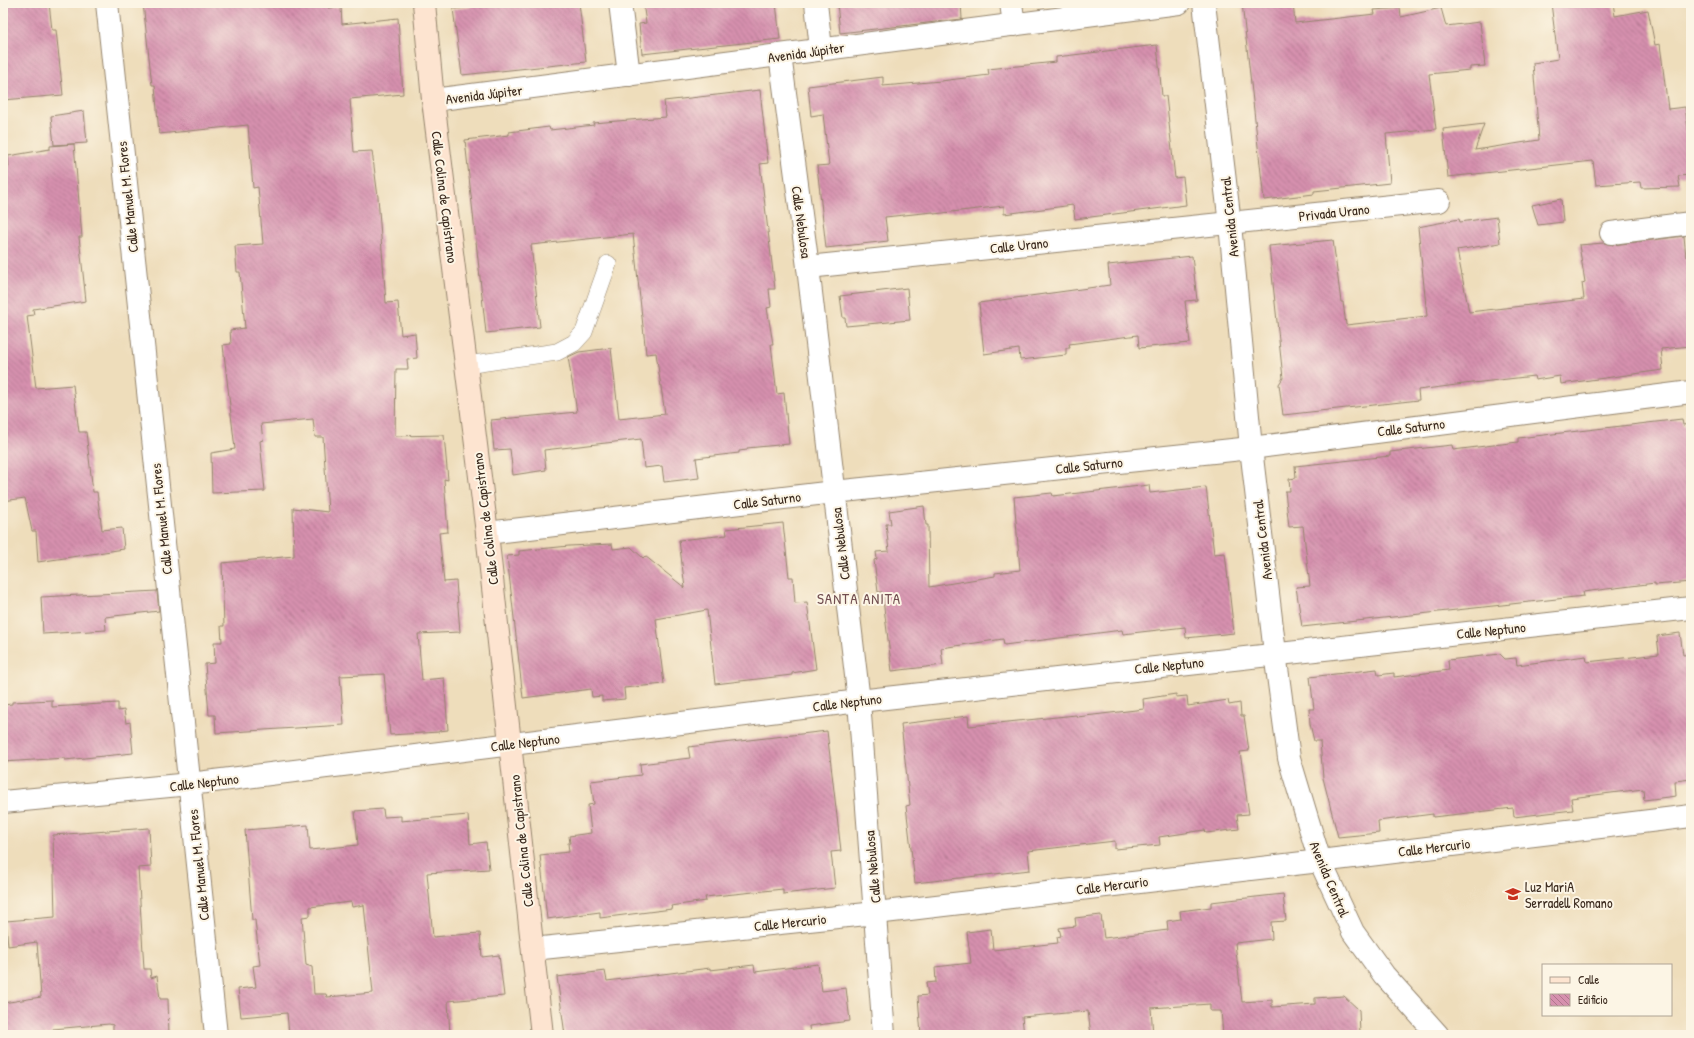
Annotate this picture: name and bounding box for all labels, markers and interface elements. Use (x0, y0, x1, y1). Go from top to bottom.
street label: Avenida Júpiter (766, 37, 846, 68)
street label: Avenida Júpiter (444, 80, 524, 109)
street label: Calle Colina de Capistrano (426, 130, 463, 265)
street label: Calle Manuel M. Flores (112, 140, 142, 254)
street label: Avenida Central (1215, 176, 1243, 258)
street label: Calle Nebulosa (788, 185, 817, 260)
street label: Privada Urano (1298, 199, 1371, 225)
street label: Calle Urano (989, 232, 1049, 258)
street label: Calle Saturno (1376, 413, 1446, 441)
street label: Calle Colina de Capistrano (467, 451, 504, 586)
street label: Calle Saturno (1054, 452, 1124, 478)
street label: Calle Manuel M. Flores (146, 462, 176, 576)
street label: Calle Saturno (732, 486, 802, 514)
street label: Avenida Central (1248, 499, 1276, 581)
street label: Calle Nebulosa (826, 506, 854, 581)
district label: SANTA ANITA (817, 588, 901, 609)
street label: Calle Neptuno (1456, 617, 1527, 644)
street label: Calle Neptuno (1134, 652, 1205, 679)
street label: Calle Neptuno (811, 688, 883, 717)
street label: Calle Neptuno (489, 728, 561, 757)
street label: Calle Neptuno (168, 768, 240, 797)
street label: Calle Colina de Capistrano (505, 774, 538, 908)
street label: Calle Manuel M. Flores (183, 808, 213, 922)
street label: Calle Nebulosa (859, 829, 885, 904)
street label: Calle Mercurio (1397, 833, 1471, 861)
street label: Avenida Central (1306, 838, 1355, 920)
street label: Calle Mercurio (1075, 871, 1149, 899)
place label: Luz MariA Serradell Romano (1525, 877, 1613, 912)
school or university icon: Luz MariA Serradell Romano (1504, 885, 1522, 903)
street label: Calle Mercurio (753, 909, 827, 935)
legend (1542, 964, 1672, 1016)
text: Calle (1578, 971, 1599, 988)
text: Edificio (1578, 991, 1608, 1008)

